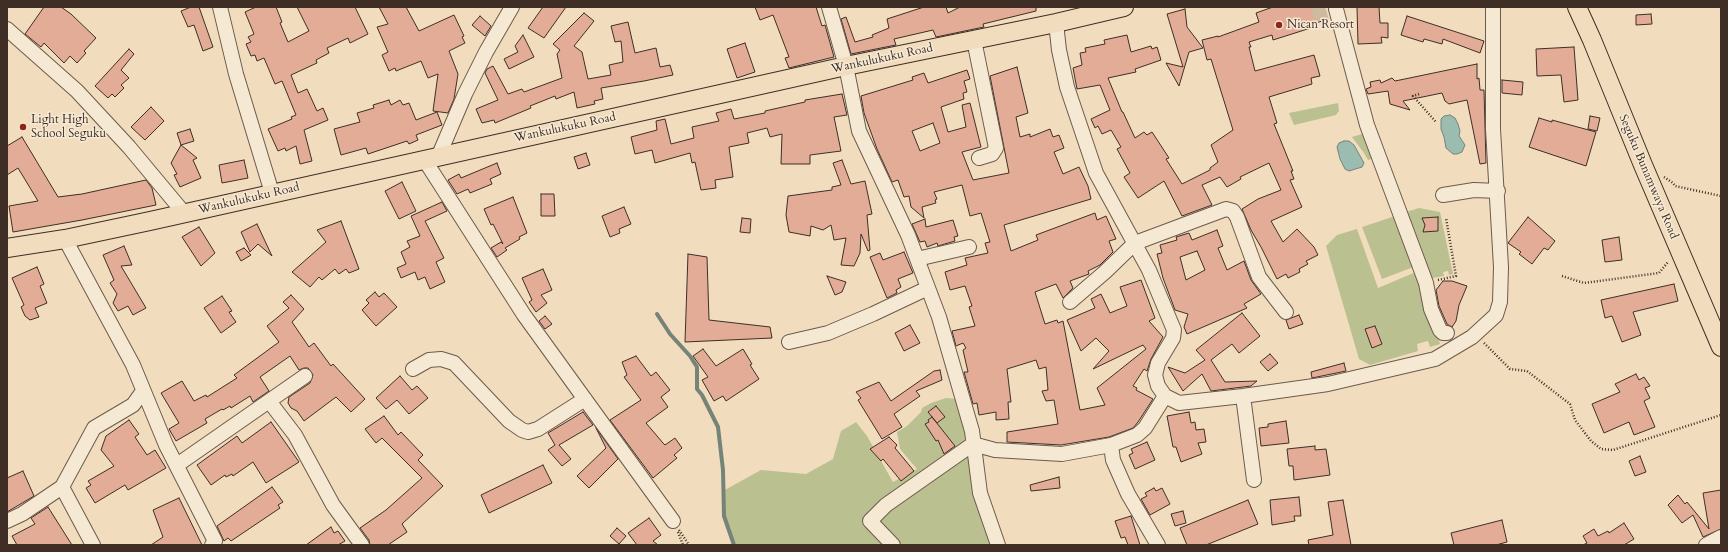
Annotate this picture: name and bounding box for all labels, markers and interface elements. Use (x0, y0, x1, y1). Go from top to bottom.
place label: Nican Resort (1287, 18, 1354, 32)
marker: Nican Resort (1274, 20, 1284, 30)
street label: Wankulukuku Road (830, 41, 934, 77)
street label: Wankulukuku Road (513, 110, 617, 146)
place label: Light High School Seguku (31, 113, 106, 141)
street label: Seguku Bunamwaya Road (1615, 113, 1681, 241)
marker: Light High School Seguku (18, 122, 28, 132)
street label: Wankulukuku Road (197, 180, 301, 218)

